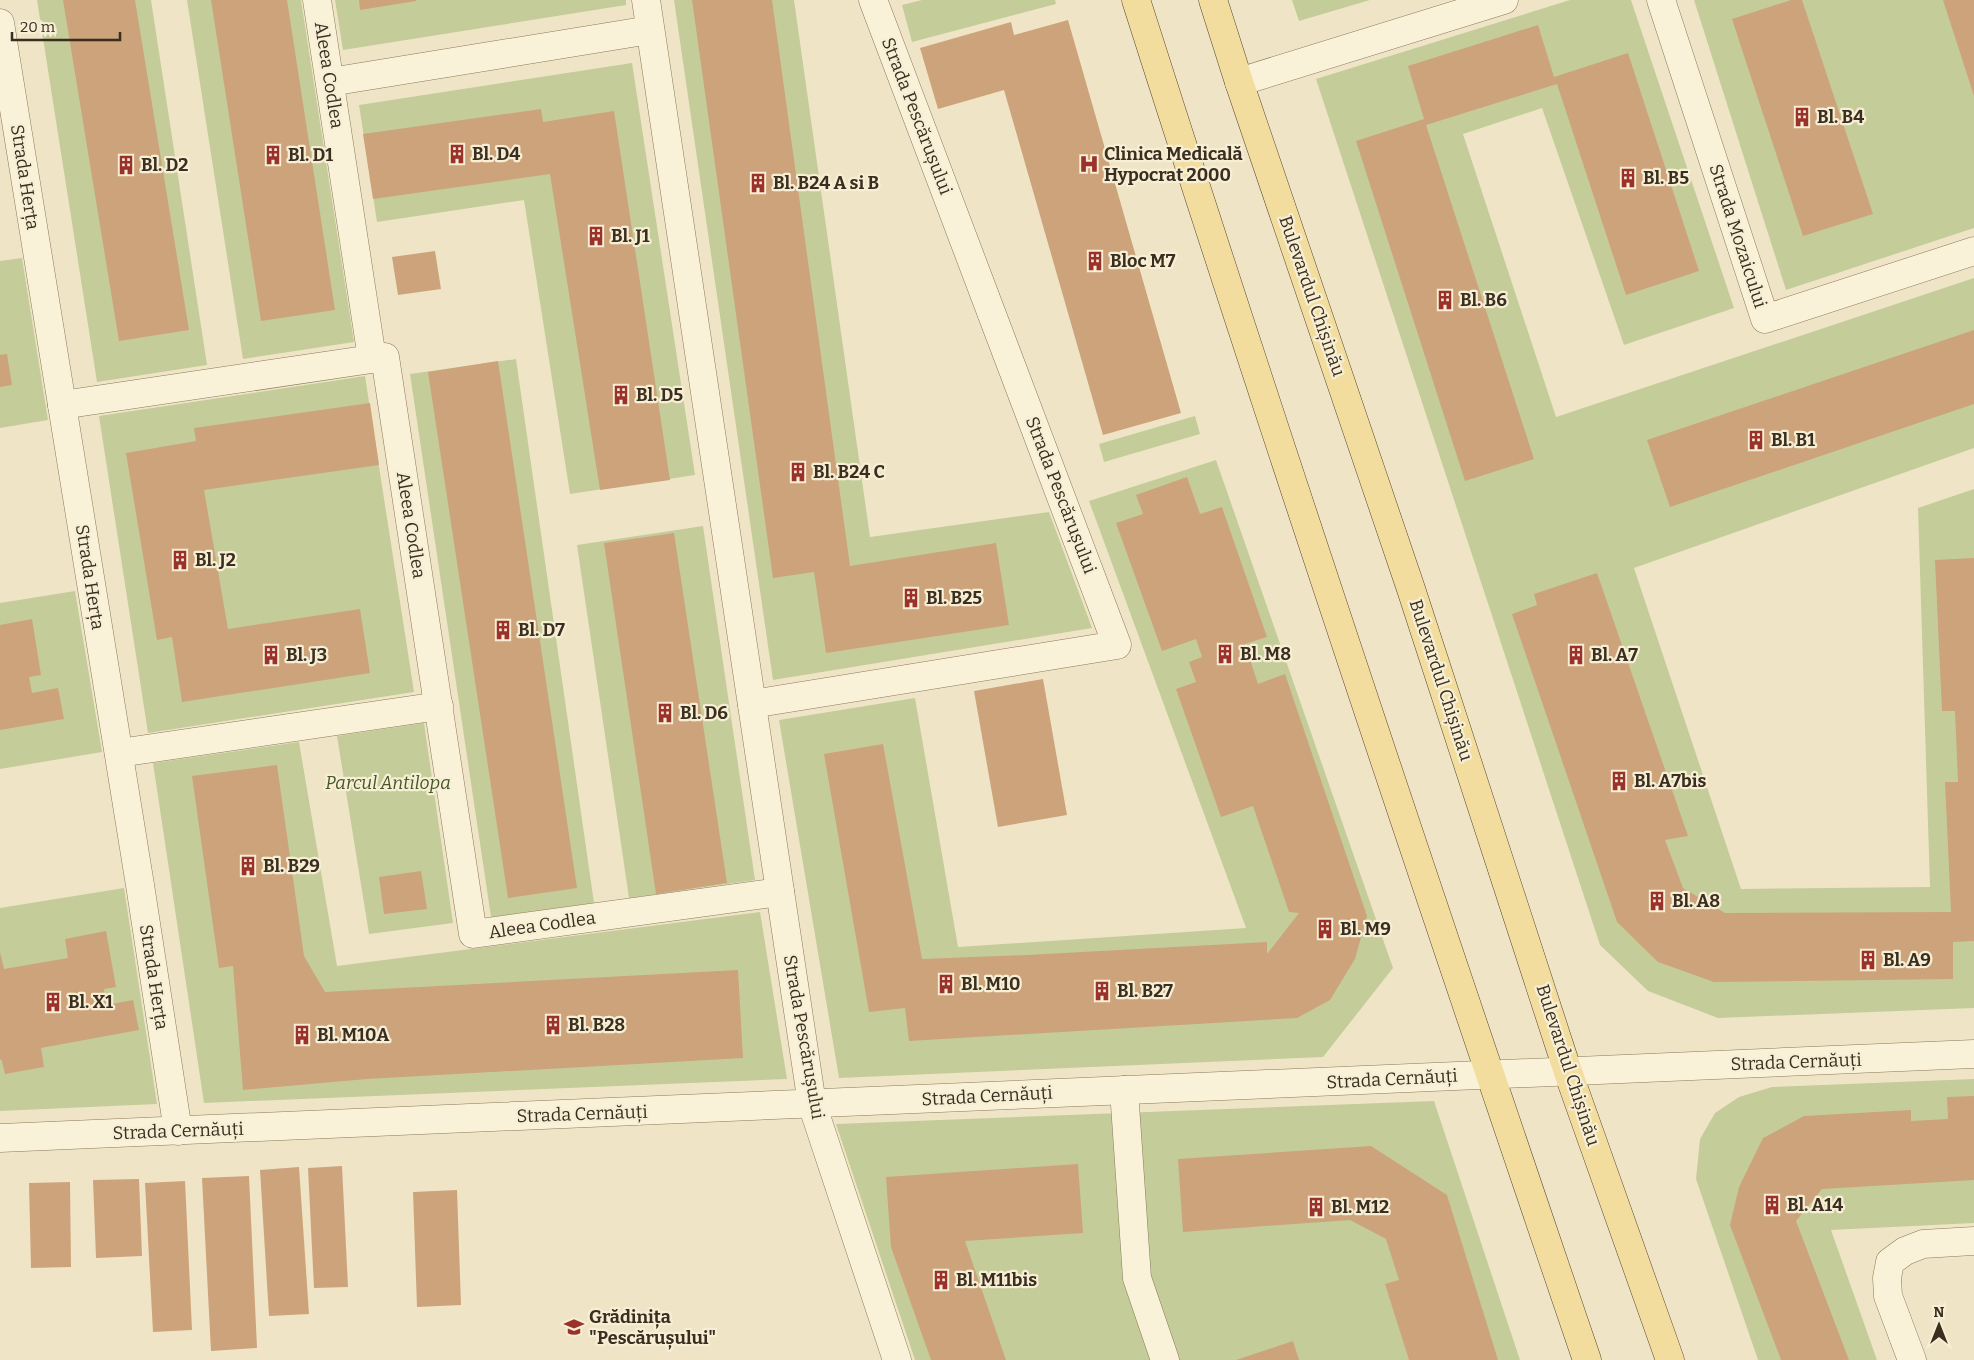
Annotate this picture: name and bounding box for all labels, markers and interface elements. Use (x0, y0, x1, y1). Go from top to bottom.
scale bar (12, 10, 120, 42)
text: 20 m (20, 18, 56, 36)
street label: Aleea Codlea (310, 20, 348, 130)
street label: Strada Pescărușului (877, 34, 957, 198)
building icon: Bl. B4 (1791, 106, 1813, 128)
place label: Bl. B4 (1817, 106, 1864, 128)
street label: Strada Herța (6, 123, 44, 231)
building icon: Bl. D4 (446, 143, 468, 165)
place label: Bl. D4 (472, 143, 520, 165)
place label: Clinica Medicală Hypocrat 2000 (1104, 143, 1243, 186)
building icon: Bl. D1 (262, 144, 284, 166)
place label: Bl. D1 (288, 144, 333, 166)
hospital icon: Clinica Medicală Hypocrat 2000 (1078, 153, 1100, 175)
building icon: Bl. D2 (115, 154, 137, 176)
place label: Bl. D2 (141, 154, 189, 176)
street label: Strada Mozaicului (1704, 161, 1772, 311)
building icon: Bl. B5 (1617, 167, 1639, 189)
place label: Bl. B5 (1643, 167, 1689, 189)
building icon: Bl. B24 A si B (747, 172, 769, 194)
place label: Bl. B24 A si B (773, 172, 879, 194)
street label: Bulevardul Chișinău (1274, 213, 1350, 379)
building icon: Bl. J1 (585, 225, 607, 247)
place label: Bl. J1 (611, 225, 650, 247)
building icon: Bloc M7 (1084, 250, 1106, 272)
place label: Bloc M7 (1110, 250, 1176, 272)
building icon: Bl. B6 (1434, 289, 1456, 311)
place label: Bl. B6 (1460, 289, 1507, 311)
building icon: Bl. D5 (610, 384, 632, 406)
place label: Bl. D5 (636, 384, 683, 406)
street label: Strada Pescărușului (1021, 413, 1101, 577)
building icon: Bl. B1 (1745, 429, 1767, 451)
place label: Bl. B1 (1771, 429, 1815, 451)
building icon: Bl. B24 C (787, 461, 809, 483)
place label: Bl. B24 C (813, 461, 885, 483)
street label: Aleea Codlea (392, 470, 430, 580)
street label: Strada Herța (71, 523, 109, 631)
building icon: Bl. J2 (169, 549, 191, 571)
place label: Bl. J2 (195, 549, 236, 571)
building icon: Bl. B25 (900, 587, 922, 609)
place label: Bl. B25 (926, 587, 982, 609)
street label: Bulevardul Chișinău (1404, 596, 1478, 764)
building icon: Bl. D7 (492, 619, 514, 641)
place label: Bl. D7 (518, 619, 565, 641)
building icon: Bl. M8 (1214, 643, 1236, 665)
place label: Bl. M8 (1240, 643, 1291, 665)
building icon: Bl. J3 (260, 644, 282, 666)
place label: Bl. J3 (286, 644, 327, 666)
building icon: Bl. A7 (1565, 644, 1587, 666)
place label: Bl. A7 (1591, 644, 1638, 666)
building icon: Bl. D6 (654, 702, 676, 724)
place label: Bl. D6 (680, 702, 728, 724)
building icon: Bl. A7bis (1608, 770, 1630, 792)
place label: Bl. A7bis (1634, 770, 1706, 792)
park label: Parcul Antilopa (325, 772, 451, 794)
building icon: Bl. B29 (237, 855, 259, 877)
place label: Bl. B29 (263, 855, 320, 877)
building icon: Bl. A8 (1646, 890, 1668, 912)
place label: Bl. A8 (1672, 890, 1720, 912)
street label: Aleea Codlea (487, 907, 597, 943)
building icon: Bl. M9 (1314, 918, 1336, 940)
place label: Bl. M9 (1340, 918, 1391, 940)
street label: Strada Herța (135, 923, 173, 1031)
building icon: Bl. A9 (1857, 949, 1879, 971)
place label: Bl. A9 (1883, 949, 1931, 971)
street label: Strada Pescărușului (779, 953, 829, 1121)
building icon: Bl. M10 (935, 973, 957, 995)
place label: Bl. M10 (961, 973, 1020, 995)
building icon: Bl. B27 (1091, 980, 1113, 1002)
place label: Bl. B27 (1117, 980, 1173, 1002)
street label: Bulevardul Chișinău (1531, 981, 1605, 1149)
building icon: Bl. X1 (42, 991, 64, 1013)
place label: Bl. X1 (68, 991, 113, 1013)
building icon: Bl. B28 (542, 1014, 564, 1036)
place label: Bl. B28 (568, 1014, 625, 1036)
building icon: Bl. M10A (291, 1024, 313, 1046)
place label: Bl. M10A (317, 1024, 389, 1046)
street label: Strada Cernăuți (1730, 1049, 1862, 1075)
street label: Strada Cernăuți (1326, 1065, 1458, 1093)
street label: Strada Cernăuți (921, 1082, 1053, 1110)
street label: Strada Cernăuți (516, 1101, 648, 1127)
street label: Strada Cernăuți (112, 1118, 244, 1144)
building icon: Bl. A14 (1761, 1194, 1783, 1216)
place label: Bl. A14 (1787, 1194, 1843, 1216)
building icon: Bl. M12 (1305, 1196, 1327, 1218)
place label: Bl. M12 (1331, 1196, 1389, 1218)
building icon: Bl. M11bis (930, 1269, 952, 1291)
place label: Bl. M11bis (956, 1269, 1037, 1291)
north arrow (1914, 1300, 1964, 1350)
text: N (1934, 1304, 1945, 1321)
place label: Grădinița "Pescărușului" (589, 1306, 716, 1350)
school or university icon: Grădinița "Pescărușului" (563, 1316, 585, 1338)

